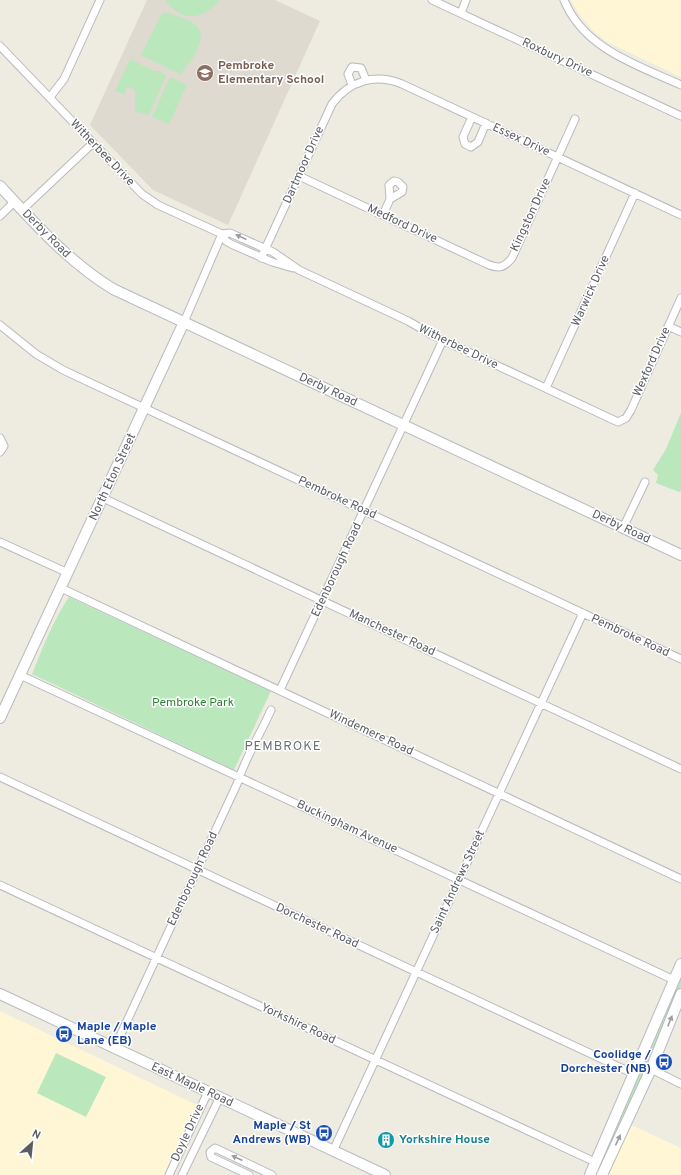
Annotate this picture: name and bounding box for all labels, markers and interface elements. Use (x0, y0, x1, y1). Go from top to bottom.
street label: Roxbury Drive (519, 35, 595, 81)
place label: Pembroke Elementary School (218, 58, 324, 88)
school or university icon: Pembroke Elementary School (195, 63, 215, 83)
street label: Witherbee Drive (66, 116, 138, 190)
street label: Essex Drive (490, 120, 552, 160)
street label: Dartmoor Drive (280, 124, 328, 206)
street label: Kingston Drive (507, 176, 555, 254)
street label: Medford Drive (364, 201, 440, 247)
street label: Derby Road (18, 206, 74, 262)
one-way arrow (234, 234, 246, 240)
street label: Warwick Drive (568, 253, 614, 329)
street label: Witherbee Drive (415, 321, 501, 373)
street label: Wexford Drive (629, 325, 675, 399)
street label: Derby Road (296, 369, 360, 411)
street label: North Eton Street (86, 431, 140, 523)
street label: Pembroke Road (295, 473, 379, 523)
street label: Derby Road (589, 506, 653, 548)
street label: Edenborough Road (308, 520, 366, 620)
street label: Manchester Road (346, 606, 438, 660)
street label: Pembroke Road (588, 611, 672, 661)
park label: Pembroke Park (152, 695, 234, 711)
street label: Windemere Road (326, 706, 416, 760)
district label: PEMBROKE (244, 739, 322, 755)
street label: Buckingham Avenue (294, 797, 400, 857)
street label: Saint Andrews Street (427, 828, 489, 936)
street label: Edenborough Road (164, 829, 222, 929)
street label: Dorchester Road (273, 900, 361, 952)
street label: Yorkshire Road (258, 1000, 338, 1048)
one-way arrow (667, 1015, 673, 1026)
place label: Maple / Maple Lane (EB) (77, 1019, 157, 1049)
bus stop icon: Maple / Maple Lane (EB) (54, 1024, 74, 1044)
place label: Coolidge / Dorchester (NB) (560, 1047, 652, 1077)
bus stop icon: Coolidge / Dorchester (NB) (654, 1052, 674, 1072)
street label: East Maple Road (148, 1059, 236, 1111)
street label: Doyle Drive (168, 1102, 208, 1164)
place label: Maple / St Andrews (WB) (232, 1118, 311, 1148)
north arrow (12, 1123, 52, 1163)
bus stop icon: Maple / St Andrews (WB) (314, 1123, 334, 1143)
text: N (29, 1127, 43, 1143)
building icon: Yorkshire House (376, 1130, 396, 1150)
place label: Yorkshire House (399, 1132, 490, 1148)
one-way arrow (615, 1134, 621, 1145)
one-way arrow (230, 1155, 242, 1161)

